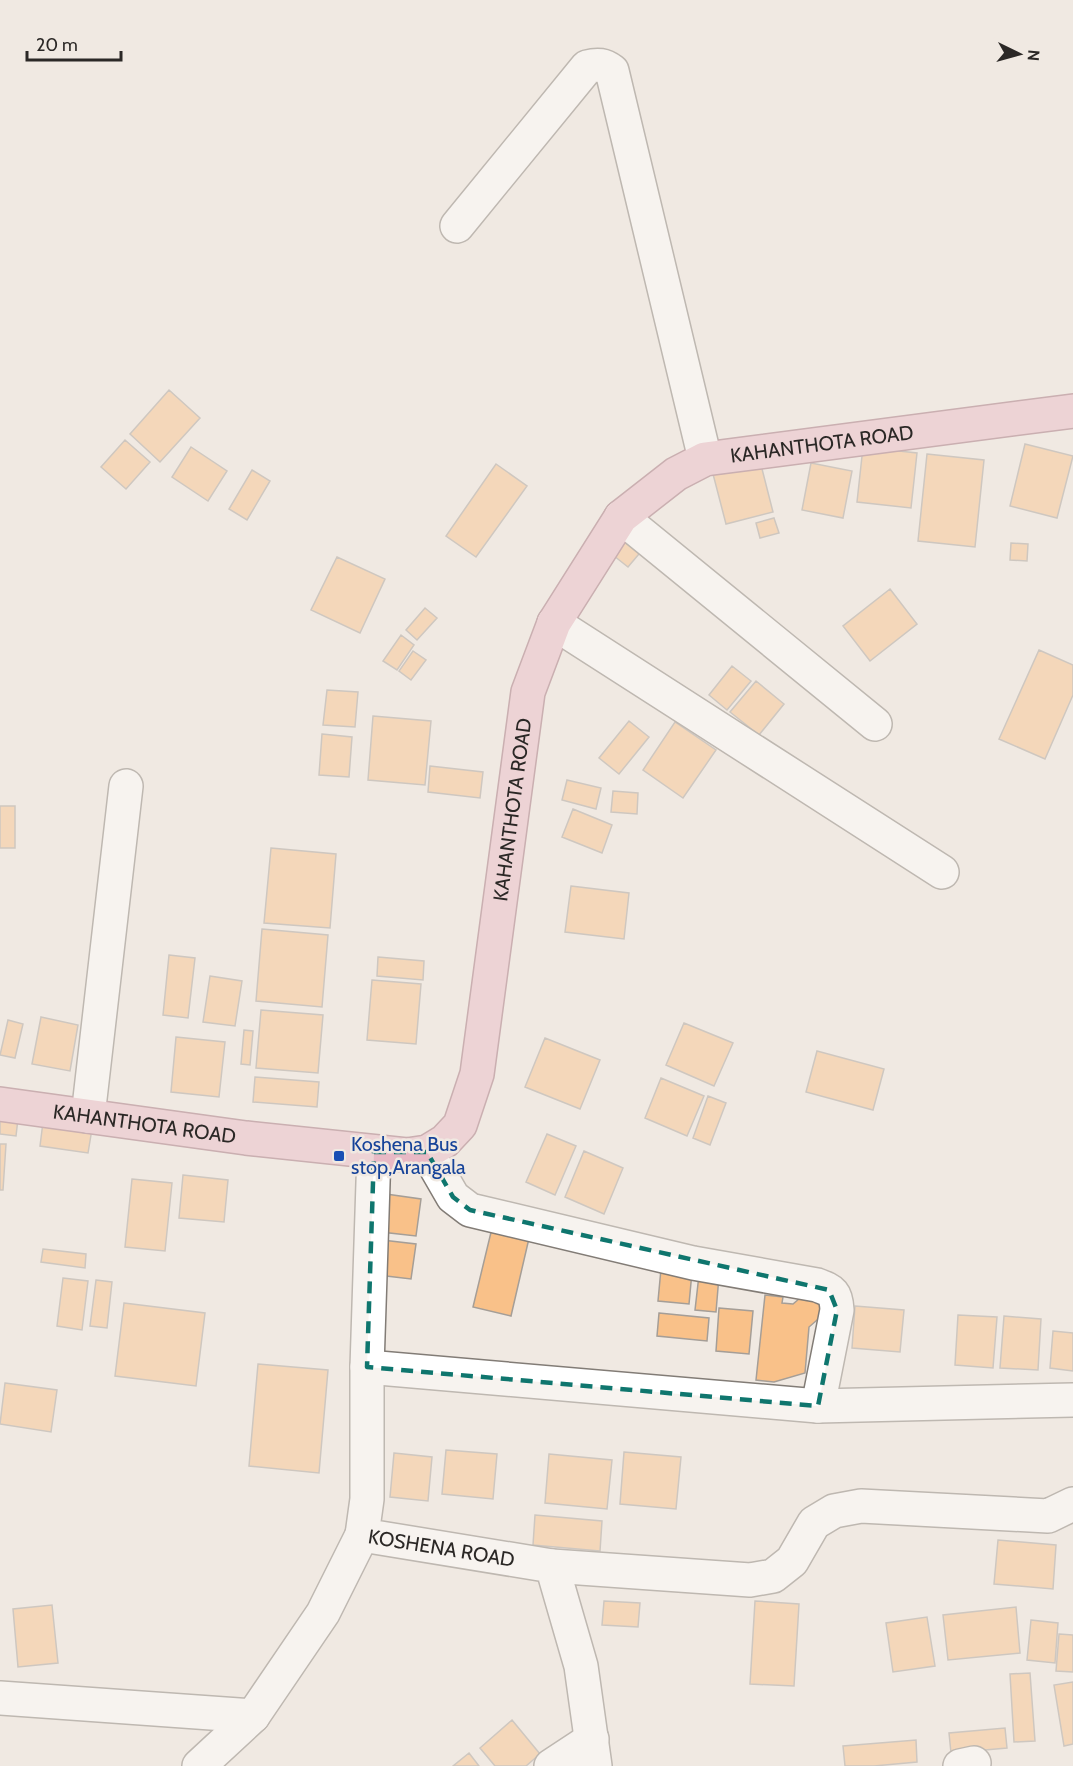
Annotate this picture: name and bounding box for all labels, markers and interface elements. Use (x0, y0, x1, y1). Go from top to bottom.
scale bar (27, 24, 122, 62)
north arrow (989, 24, 1049, 84)
text: 20 m (36, 34, 78, 56)
text: N (1023, 49, 1043, 62)
street label: KAHANTHOTA ROAD (729, 420, 915, 468)
street label: KAHANTHOTA ROAD (488, 717, 536, 903)
street label: KAHANTHOTA ROAD (52, 1099, 238, 1149)
place label: Koshena Bus stop,Arangala (351, 1132, 466, 1179)
marker: Koshena Bus stop,Arangala (332, 1149, 346, 1163)
street label: KOSHENA ROAD (366, 1524, 517, 1572)

